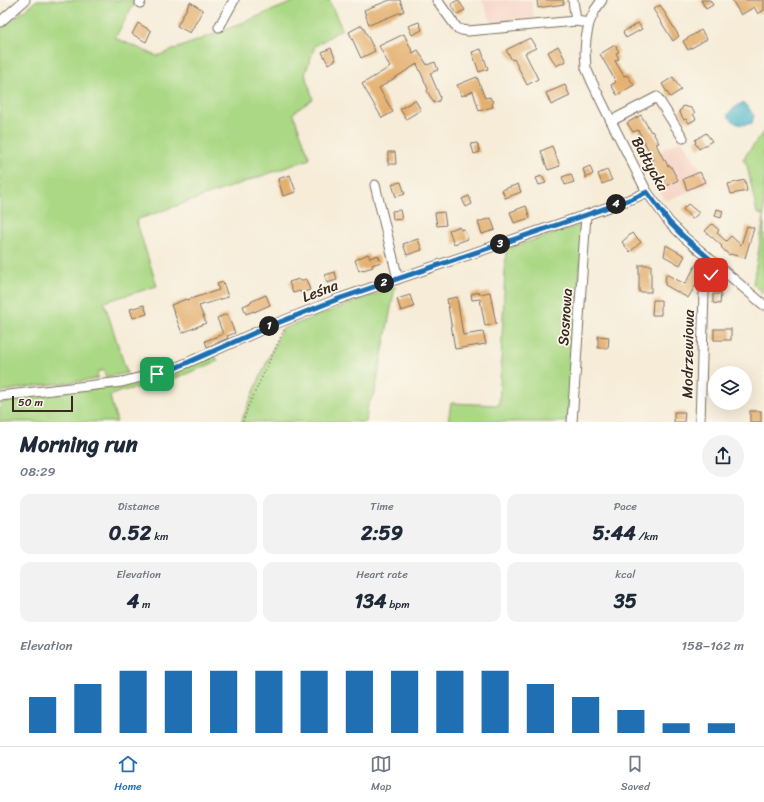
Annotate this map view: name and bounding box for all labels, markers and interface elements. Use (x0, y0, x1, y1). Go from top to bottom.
street label: Bałtycka (624, 132, 676, 197)
pin: 4 (606, 194, 626, 214)
text: 4 (613, 194, 619, 213)
pin: 3 (490, 234, 510, 254)
text: 3 (497, 234, 503, 253)
pin (694, 258, 728, 292)
icon: check (700, 264, 722, 286)
street label: Leśna (298, 272, 342, 310)
pin: 2 (374, 273, 394, 293)
text: 2 (381, 273, 387, 292)
street label: Sosnowa (550, 287, 580, 347)
street label: Modrzewiowa (674, 309, 702, 399)
pin: 1 (259, 316, 279, 336)
text: 1 (267, 316, 271, 335)
pin (140, 357, 174, 391)
icon: arrive (146, 363, 168, 385)
map controls (708, 366, 752, 410)
button: layers (708, 366, 752, 410)
text: 50 m (18, 393, 43, 412)
scale bar (12, 394, 73, 413)
text: Morning run (20, 425, 138, 464)
button: share (702, 435, 744, 477)
text: 08:29 (20, 460, 55, 483)
text: Distance (118, 497, 160, 516)
text: Time (370, 497, 394, 516)
text: Pace (614, 497, 637, 516)
text: 0.52 (109, 516, 151, 551)
text: 2:59 (361, 516, 403, 551)
text: 5:44 (592, 516, 636, 551)
text: km (151, 527, 168, 546)
text: /km (636, 527, 658, 546)
text: Elevation (116, 565, 161, 584)
text: Heart rate (356, 565, 408, 584)
text: kcal (615, 565, 635, 584)
text: 4 (127, 584, 139, 619)
text: 134 (354, 584, 386, 619)
text: 35 (614, 584, 637, 619)
text: m (139, 595, 151, 614)
text: bpm (386, 595, 410, 614)
text: Elevation (20, 634, 73, 657)
text: 158–162 m (681, 634, 744, 657)
tab: Home (114, 753, 142, 796)
tab: Map (370, 753, 392, 796)
tab: Saved (621, 753, 650, 796)

